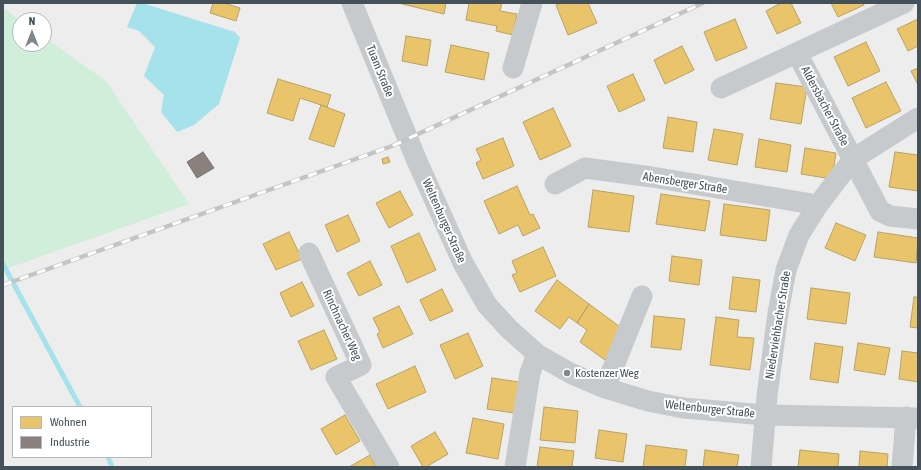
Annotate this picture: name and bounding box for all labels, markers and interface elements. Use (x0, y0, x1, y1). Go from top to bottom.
north arrow (12, 12, 52, 52)
text: N (29, 15, 35, 27)
street label: Tuam Straße (363, 43, 397, 99)
street label: Aldersbacher Straße (798, 64, 852, 148)
street label: Abensberger Straße (642, 169, 728, 197)
street label: Weltenburger Straße (419, 177, 469, 265)
street label: Niederviehbacher Straße (762, 270, 794, 380)
street label: Rinchnacher Weg (319, 287, 365, 363)
place label: Kostenzer Weg (575, 366, 639, 380)
marker: Kostenzer Weg (562, 368, 572, 378)
street label: Weltenburger Straße (664, 397, 756, 421)
legend (12, 406, 152, 458)
text: Wohnen (50, 415, 87, 429)
text: Industrie (50, 435, 90, 449)

